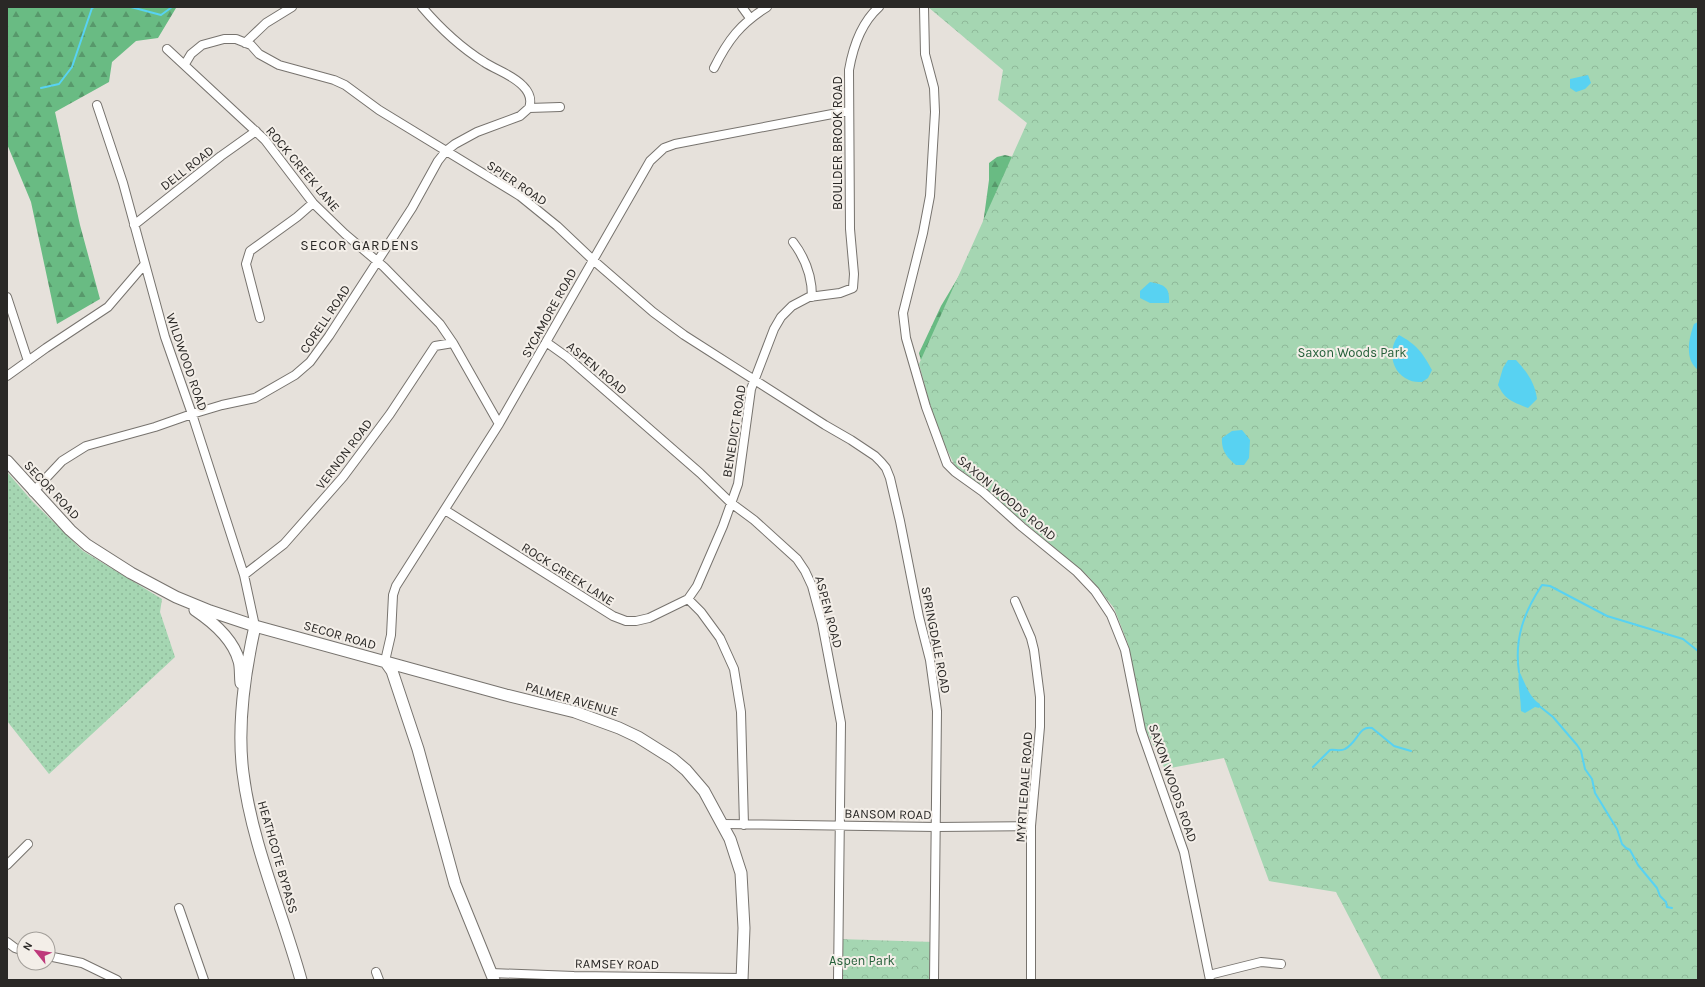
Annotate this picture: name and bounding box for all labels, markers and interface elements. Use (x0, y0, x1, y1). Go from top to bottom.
street label: BOULDER BROOK ROAD (830, 76, 845, 210)
street label: ROCK CREEK LANE (263, 123, 343, 215)
street label: DELL ROAD (157, 143, 217, 193)
street label: SPIER ROAD (484, 157, 550, 209)
district label: SECOR GARDENS (300, 237, 420, 254)
street label: SYCAMORE ROAD (518, 266, 580, 360)
street label: CORELL ROAD (297, 282, 353, 356)
street label: WILDWOOD ROAD (163, 311, 211, 413)
street label: ASPEN ROAD (564, 338, 630, 398)
park label: Saxon Woods Park (1297, 345, 1407, 360)
street label: BENEDICT ROAD (719, 384, 749, 478)
street label: VERNON ROAD (313, 416, 375, 492)
street label: SAXON WOODS ROAD (955, 452, 1059, 544)
street label: SECOR ROAD (21, 457, 83, 523)
street label: ROCK CREEK LANE (519, 539, 617, 609)
street label: ASPEN ROAD (812, 574, 846, 650)
street label: SPRINGDALE ROAD (918, 585, 954, 695)
street label: SECOR ROAD (302, 617, 378, 653)
street label: PALMER AVENUE (524, 679, 620, 719)
street label: SAXON WOODS ROAD (1146, 722, 1200, 844)
street label: MYRTLEDALE ROAD (1013, 731, 1035, 843)
street label: HEATHCOTE BYPASS (255, 799, 301, 915)
street label: BANSOM ROAD (844, 806, 932, 822)
north arrow (16, 931, 56, 971)
text: N (20, 940, 35, 953)
park label: Aspen Park (829, 953, 895, 968)
street label: RAMSEY ROAD (575, 956, 659, 972)

